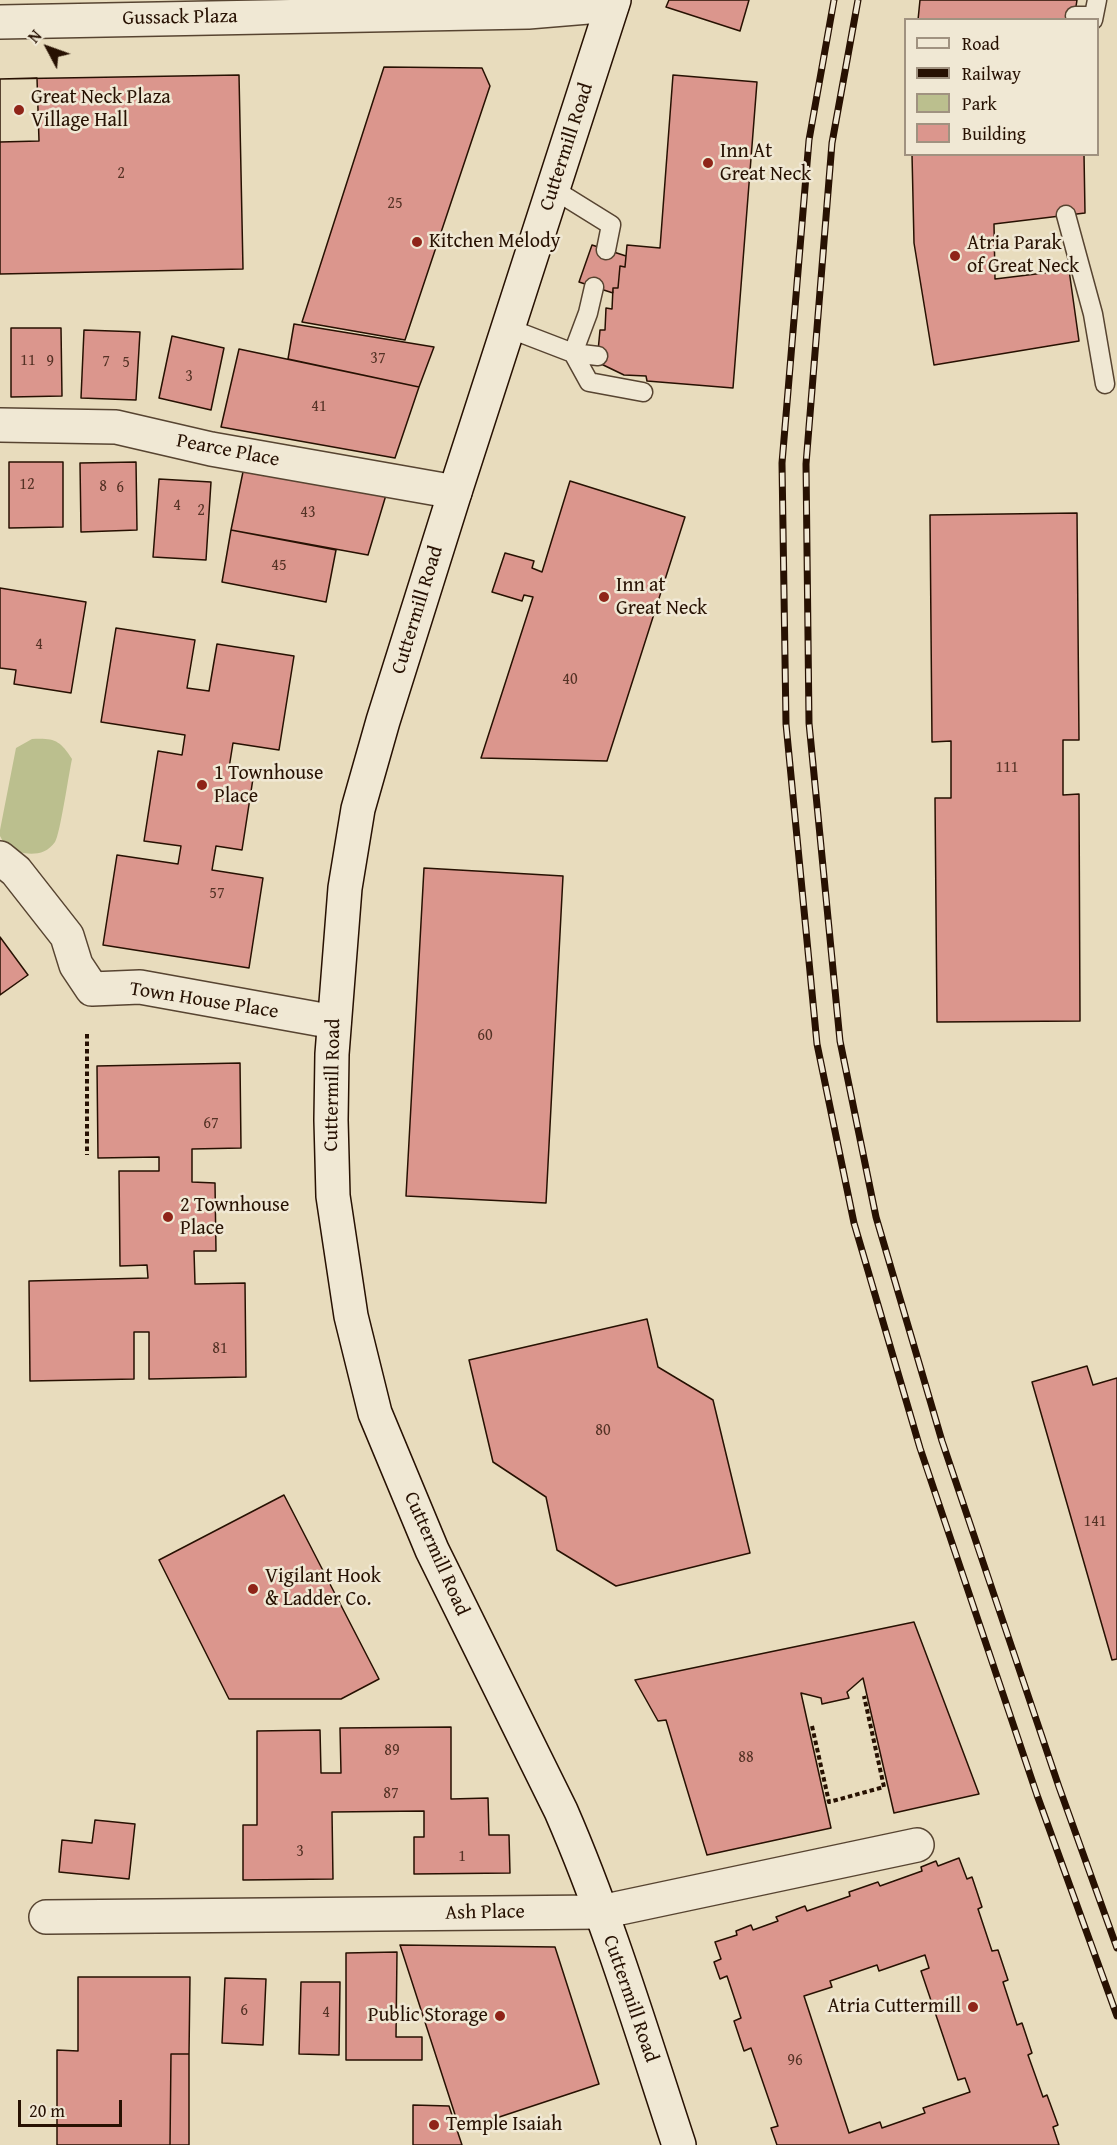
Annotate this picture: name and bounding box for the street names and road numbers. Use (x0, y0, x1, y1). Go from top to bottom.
street label: Gussack Plaza (122, 5, 238, 31)
street label: Cuttermill Road (535, 80, 599, 214)
street label: Pearce Place (175, 429, 281, 473)
street label: Cuttermill Road (387, 543, 449, 677)
street label: Town House Place (128, 977, 280, 1025)
street label: Cuttermill Road (320, 1018, 346, 1152)
street label: Cuttermill Road (398, 1488, 474, 1620)
street label: Ash Place (445, 1900, 525, 1926)
street label: Cuttermill Road (597, 1932, 663, 2066)

